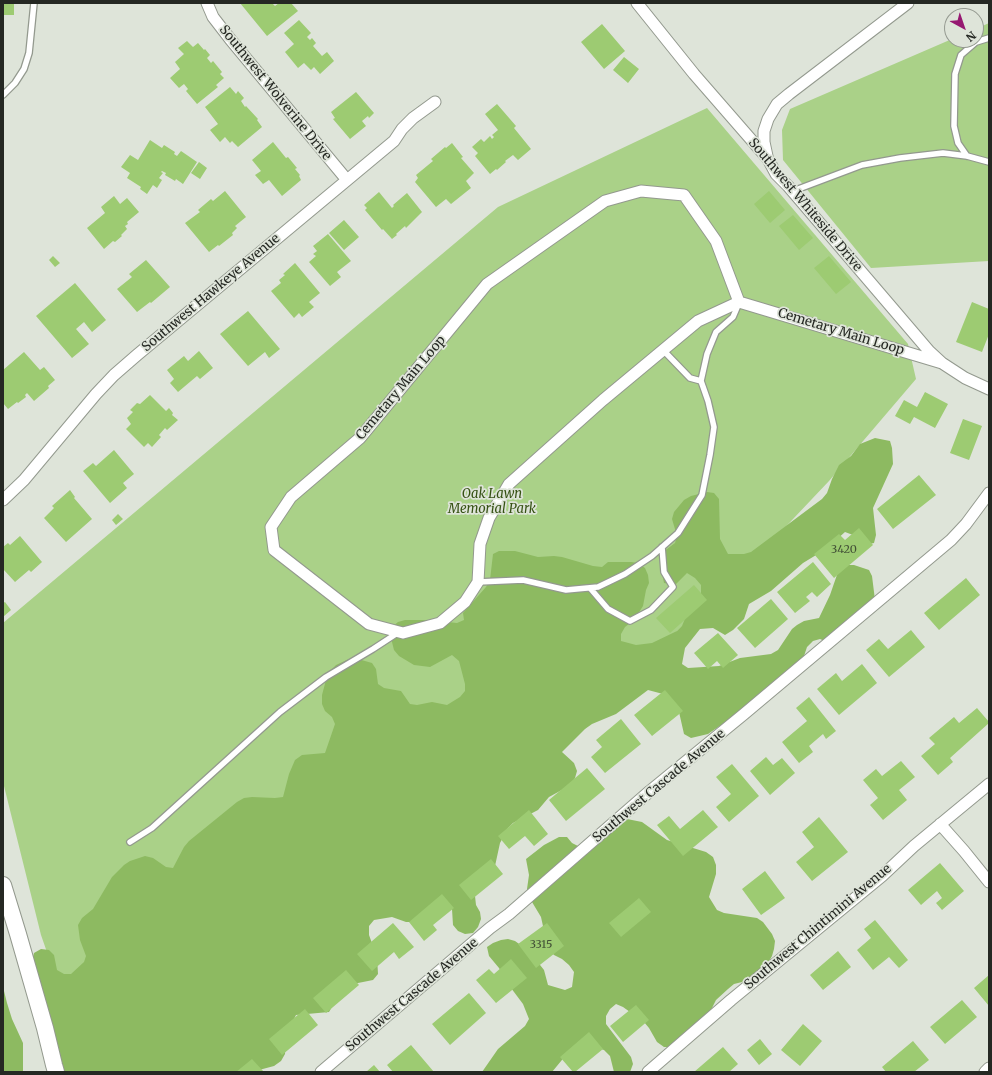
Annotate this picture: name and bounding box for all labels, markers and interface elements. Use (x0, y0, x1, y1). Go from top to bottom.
north arrow (944, 8, 984, 48)
street label: Southwest Wolverine Drive (216, 22, 334, 164)
text: N (963, 28, 979, 45)
street label: Southwest Whiteside Drive (745, 135, 865, 275)
street label: Southwest Hawkeye Avenue (139, 231, 283, 355)
street label: Cemetary Main Loop (776, 305, 906, 359)
street label: Cemetary Main Loop (353, 333, 449, 443)
park label: Oak Lawn Memorial Park (448, 486, 536, 517)
house number: 3420 (831, 543, 857, 557)
street label: Southwest Cascade Avenue (590, 726, 728, 846)
street label: Southwest Chintimini Avenue (741, 861, 895, 993)
street label: Southwest Cascade Avenue (343, 935, 481, 1055)
house number: 3315 (530, 938, 552, 952)

